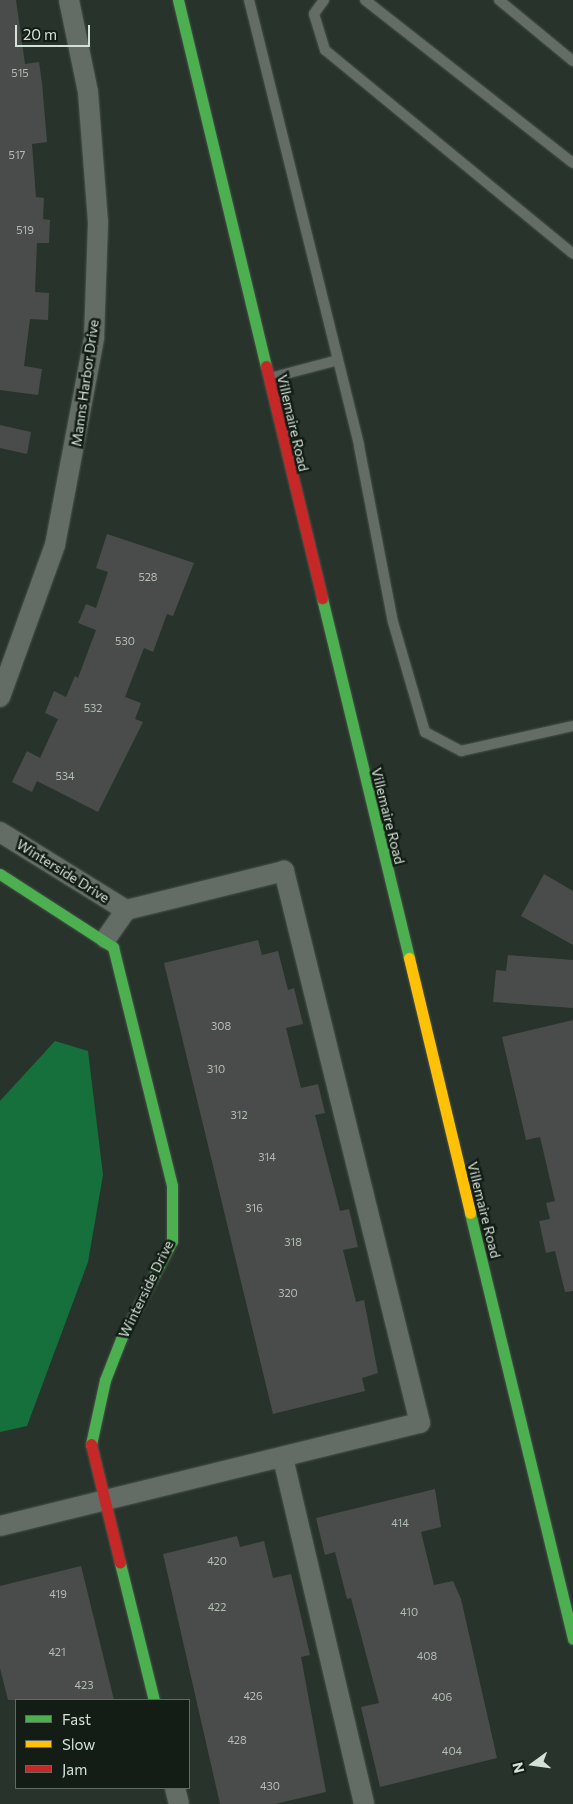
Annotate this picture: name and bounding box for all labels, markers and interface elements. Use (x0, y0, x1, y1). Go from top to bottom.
scale bar (18, 15, 92, 47)
text: 20 m (23, 25, 57, 43)
house number: 515 (11, 66, 29, 80)
house number: 517 (9, 148, 25, 162)
house number: 519 (16, 223, 34, 237)
street label: Manns Harbor Drive (68, 319, 102, 447)
street label: Villemaire Road (274, 373, 312, 473)
house number: 528 (138, 570, 158, 584)
house number: 530 (115, 634, 135, 648)
house number: 532 (84, 701, 102, 715)
street label: Villemaire Road (368, 766, 408, 866)
house number: 534 (55, 769, 75, 783)
street label: Winterside Drive (14, 836, 112, 906)
house number: 308 (211, 1019, 231, 1033)
house number: 310 (207, 1062, 225, 1076)
house number: 312 (230, 1108, 248, 1122)
house number: 314 (258, 1150, 276, 1164)
street label: Villemaire Road (464, 1160, 504, 1260)
house number: 316 (245, 1201, 263, 1215)
house number: 318 (284, 1235, 302, 1249)
street label: Winterside Drive (115, 1238, 177, 1340)
house number: 320 (278, 1286, 298, 1300)
house number: 414 (391, 1516, 409, 1530)
house number: 420 (207, 1554, 227, 1568)
house number: 419 (49, 1587, 67, 1601)
house number: 422 (208, 1600, 226, 1614)
house number: 410 (400, 1605, 418, 1619)
house number: 421 (48, 1645, 66, 1659)
house number: 408 (417, 1649, 437, 1663)
house number: 423 (75, 1678, 93, 1692)
house number: 426 (243, 1689, 263, 1703)
house number: 406 (432, 1690, 452, 1704)
legend (15, 1699, 190, 1789)
text: Fast (62, 1710, 91, 1728)
house number: 428 (227, 1733, 247, 1747)
text: Slow (62, 1735, 95, 1753)
north arrow (508, 1739, 558, 1789)
house number: 404 (442, 1744, 462, 1758)
text: Jam (62, 1760, 87, 1778)
text: N (508, 1761, 527, 1775)
house number: 430 (260, 1779, 280, 1793)

